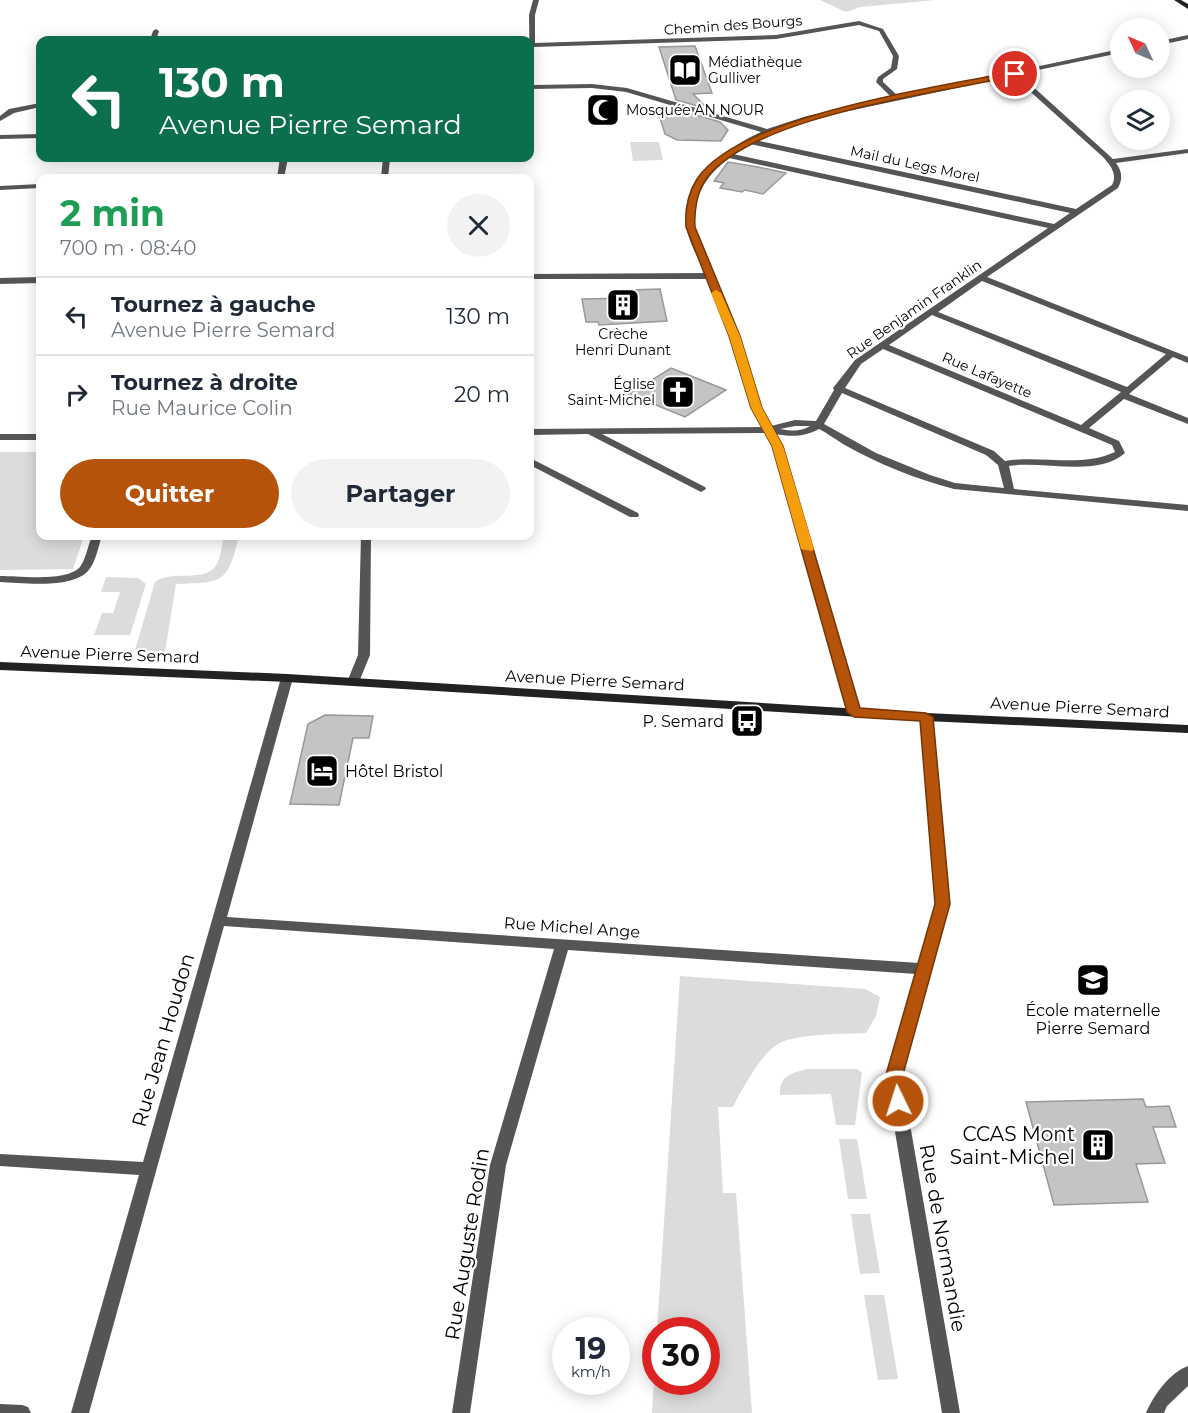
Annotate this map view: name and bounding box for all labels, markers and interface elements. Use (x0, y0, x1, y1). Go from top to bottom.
street label: Chemin des Bourgs (663, 11, 803, 39)
north arrow (1110, 18, 1170, 78)
map controls (1110, 18, 1170, 150)
pin (989, 48, 1040, 99)
library icon: Médiathèque Gulliver (667, 52, 703, 88)
place label: Médiathèque Gulliver (708, 53, 802, 87)
text: 130 m (159, 56, 285, 108)
icon: arrive (998, 57, 1031, 90)
icon: left (60, 60, 138, 138)
button: layers (1110, 90, 1170, 150)
mosque icon: Mosquée AN NOUR (585, 92, 621, 128)
place label: Mosquée AN NOUR (626, 101, 764, 119)
text: Avenue Pierre Semard (159, 108, 462, 141)
street label: Mail du Legs Morel (849, 141, 981, 187)
text: 2 min (60, 191, 165, 235)
button: close (447, 194, 510, 257)
text: 700 m · 08:40 (60, 236, 197, 260)
street label: Rue Benjamin Franklin (843, 255, 985, 363)
building icon: Crèche Henri Dunant (605, 287, 641, 323)
text: Tournez à gauche (111, 291, 316, 318)
icon: left (60, 300, 93, 333)
text: 130 m (446, 303, 510, 330)
text: Avenue Pierre Semard (111, 318, 335, 342)
place label: Crèche Henri Dunant (575, 325, 671, 359)
street label: Rue Lafayette (939, 348, 1035, 402)
text: Tournez à droite (111, 369, 298, 396)
church icon: Église Saint-Michel (660, 374, 696, 410)
place label: Église Saint-Michel (567, 375, 655, 409)
icon: right (60, 378, 93, 411)
text: 20 m (454, 381, 510, 408)
text: Rue Maurice Colin (111, 396, 293, 420)
button: Quitter (60, 459, 279, 528)
button: Partager (291, 459, 510, 528)
street label: Avenue Pierre Semard (20, 642, 200, 667)
street label: Avenue Pierre Semard (505, 666, 685, 695)
street label: Avenue Pierre Semard (990, 693, 1170, 722)
bus stop icon: P. Semard (729, 703, 765, 739)
place label: P. Semard (642, 712, 724, 731)
hotel icon: Hôtel Bristol (304, 753, 340, 789)
place label: Hôtel Bristol (345, 762, 443, 781)
street label: Rue Michel Ange (503, 913, 641, 942)
street label: Rue Jean Houdon (127, 950, 199, 1130)
school or university icon: École maternelle Pierre Semard (1075, 962, 1111, 998)
place label: École maternelle Pierre Semard (1026, 1001, 1160, 1038)
position arrow (866, 1069, 930, 1133)
place label: CCAS Mont Saint-Michel (950, 1122, 1075, 1169)
building icon: CCAS Mont Saint-Michel (1080, 1127, 1116, 1163)
street label: Rue de Normandie (915, 1142, 971, 1334)
street label: Rue Auguste Rodin (440, 1146, 494, 1342)
speed limit sign: 30 (642, 1317, 720, 1395)
text: 19 (576, 1330, 606, 1367)
text: km/h (571, 1362, 611, 1381)

